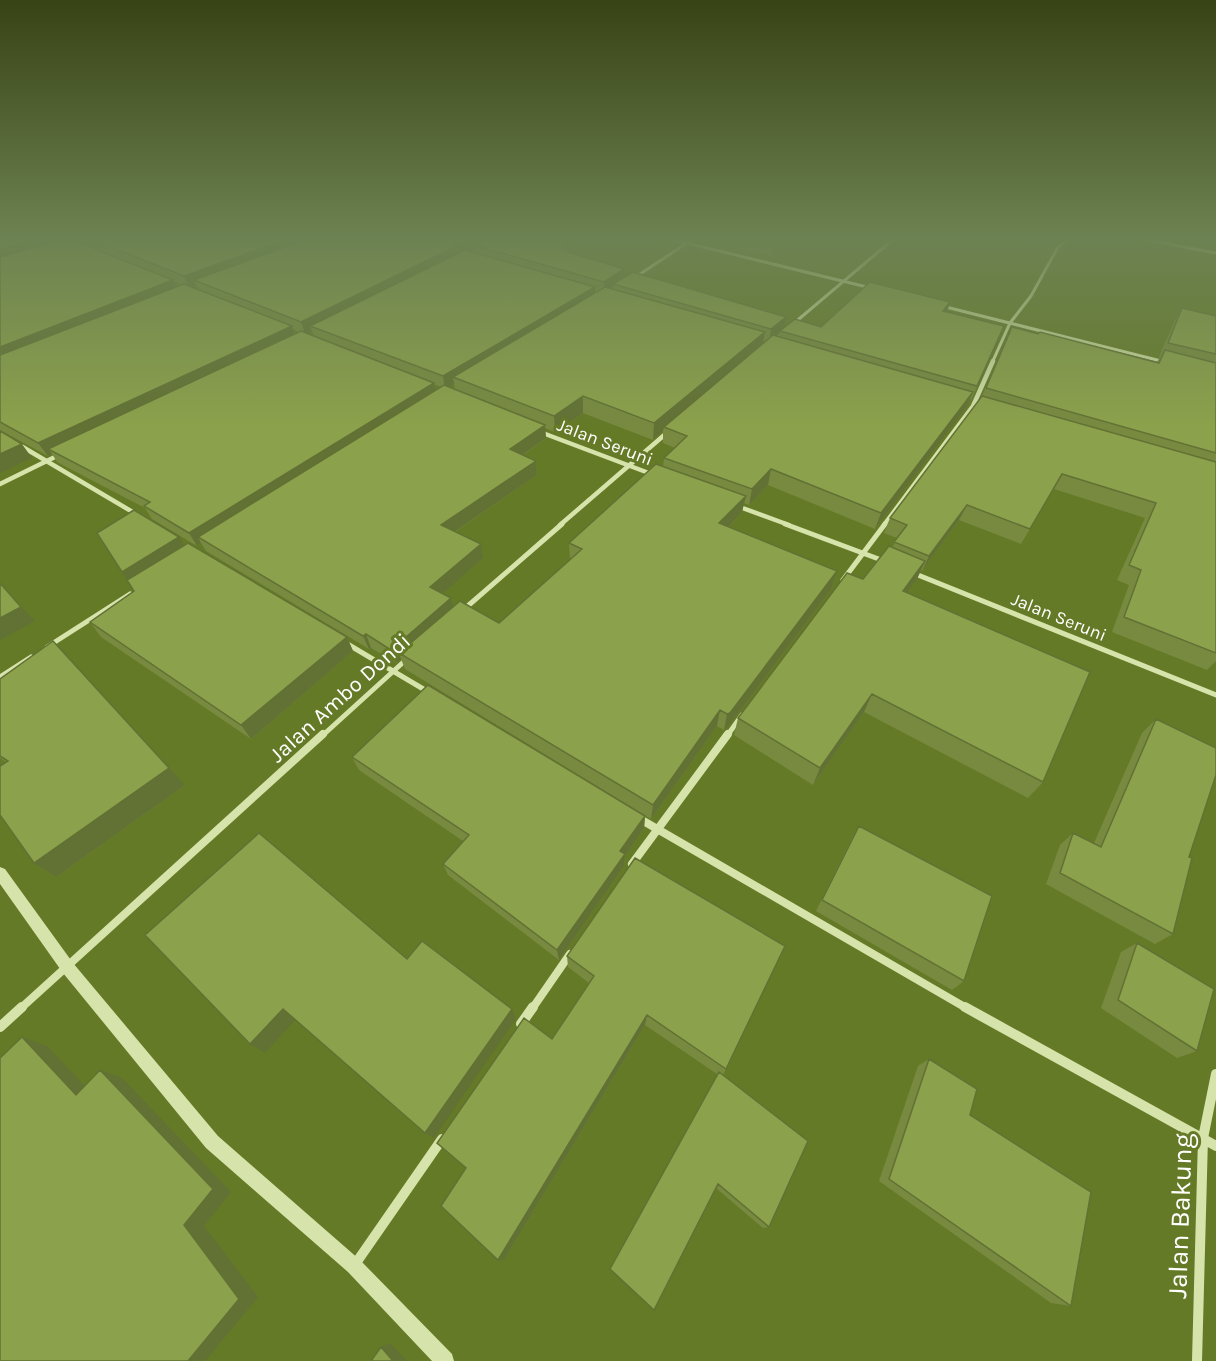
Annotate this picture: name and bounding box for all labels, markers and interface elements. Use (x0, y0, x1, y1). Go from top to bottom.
street label: Jalan Seruni (554, 414, 656, 470)
street label: Jalan Seruni (1008, 588, 1110, 646)
street label: Jalan Ambo Dondi (264, 628, 416, 768)
street label: Jalan Bakung (1161, 1133, 1199, 1299)

